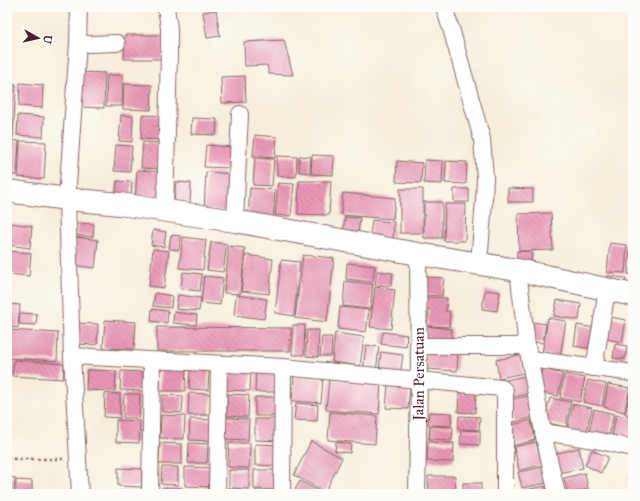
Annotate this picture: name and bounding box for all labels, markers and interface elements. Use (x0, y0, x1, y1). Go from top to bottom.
north arrow (18, 18, 58, 58)
text: U (40, 34, 54, 45)
street label: Jalan Persatuan (409, 327, 428, 423)

